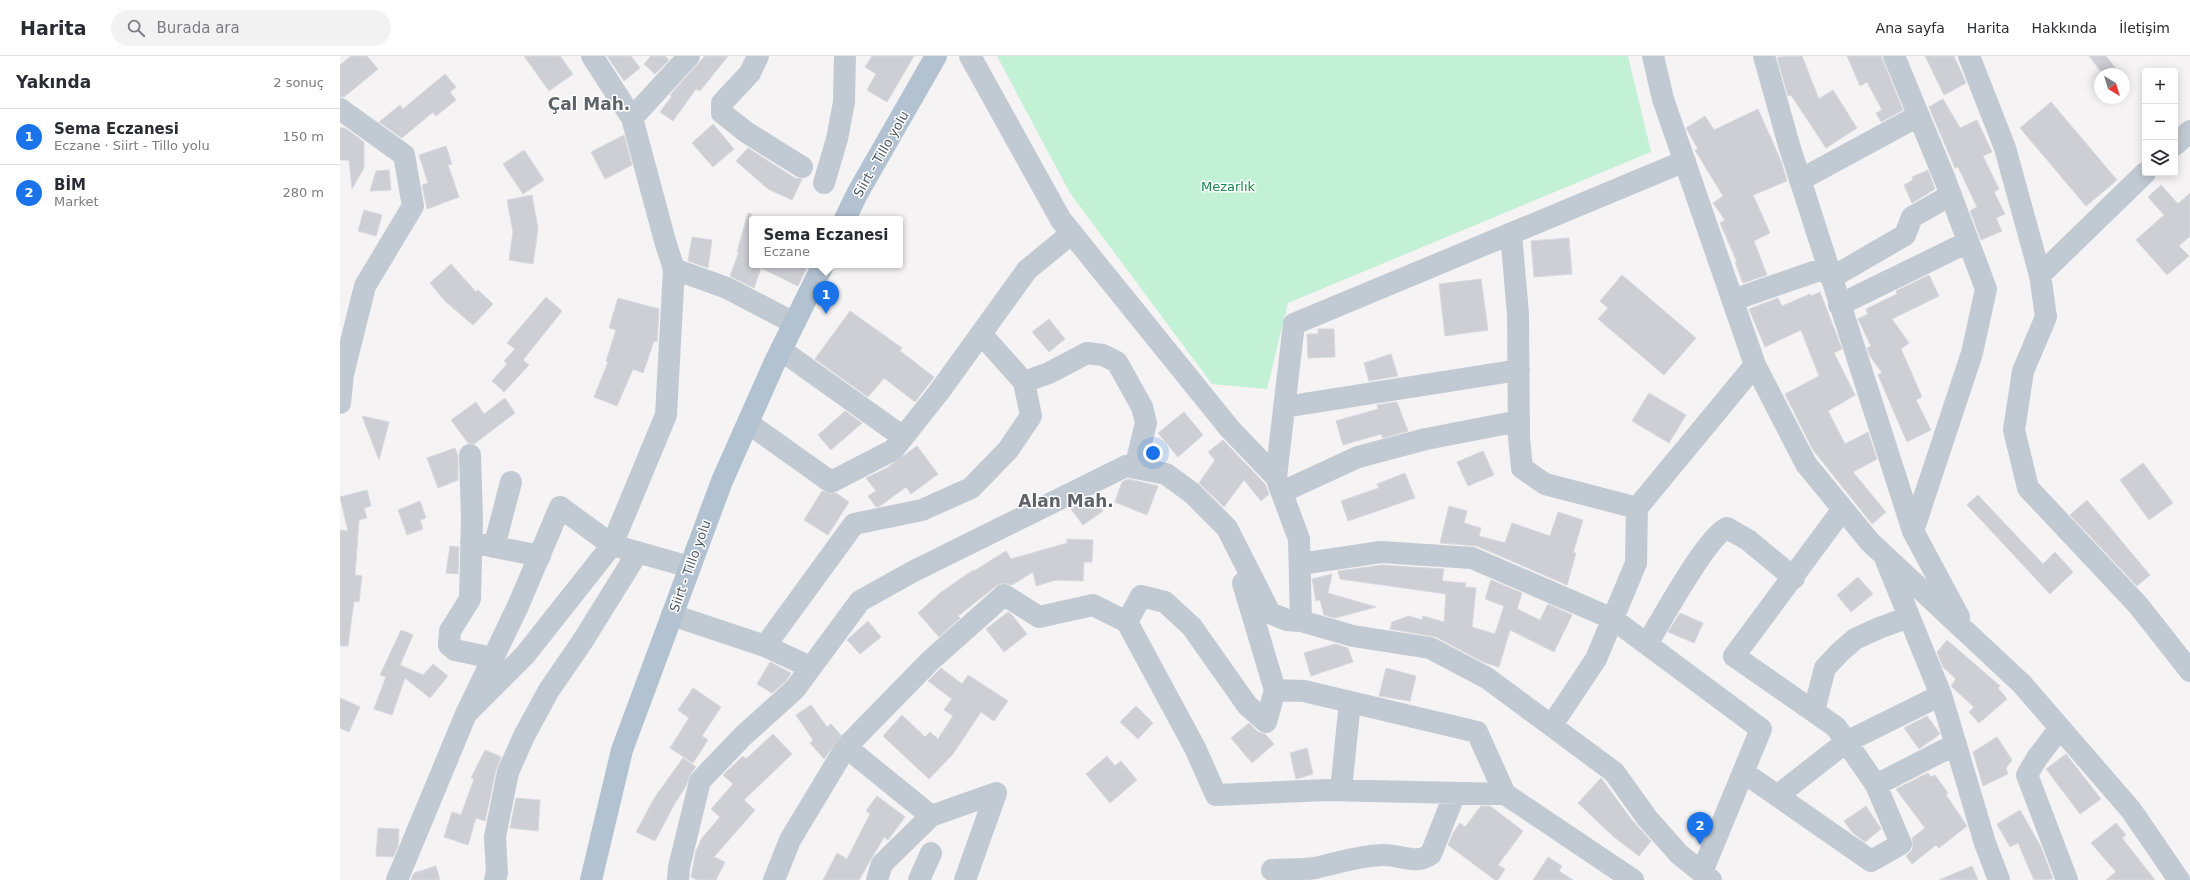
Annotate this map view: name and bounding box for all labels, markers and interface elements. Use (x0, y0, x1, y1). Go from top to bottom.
search box (111, 10, 391, 46)
text: Harita (20, 17, 87, 39)
icon: search (125, 17, 147, 39)
text: Burada ara (157, 19, 240, 37)
text: Ana sayfa (1876, 20, 1945, 36)
text: Harita (1967, 20, 2010, 36)
text: Hakkında (2032, 20, 2097, 36)
text: İletişim (2119, 20, 2170, 36)
north arrow (2094, 68, 2130, 104)
map controls (2142, 68, 2178, 176)
button: + (2142, 68, 2178, 104)
text: Yakında (16, 72, 91, 92)
text: 2 sonuç (273, 75, 324, 90)
district label: Çal Mah. (548, 94, 630, 114)
button: − (2142, 104, 2178, 140)
street label: Siirt - Tillo yolu (850, 108, 912, 200)
text: Sema Eczanesi (54, 120, 179, 138)
text: 1 (24, 129, 34, 144)
text: 150 m (282, 129, 324, 144)
text: Eczane · Siirt - Tillo yolu (54, 138, 210, 153)
button: layers (2142, 140, 2178, 176)
text: BİM (54, 176, 86, 194)
park label: Mezarlık (1201, 179, 1256, 194)
text: 2 (24, 185, 34, 200)
text: 280 m (282, 185, 324, 200)
text: Market (54, 194, 99, 209)
popup (749, 216, 903, 268)
text: Sema Eczanesi (764, 226, 888, 244)
text: Eczane (764, 244, 810, 259)
pin: 1 (813, 281, 839, 314)
your location (1143, 443, 1163, 463)
district label: Alan Mah. (1018, 491, 1114, 511)
street label: Siirt - Tillo yolu (666, 518, 714, 614)
pin: 2 (1687, 812, 1713, 845)

